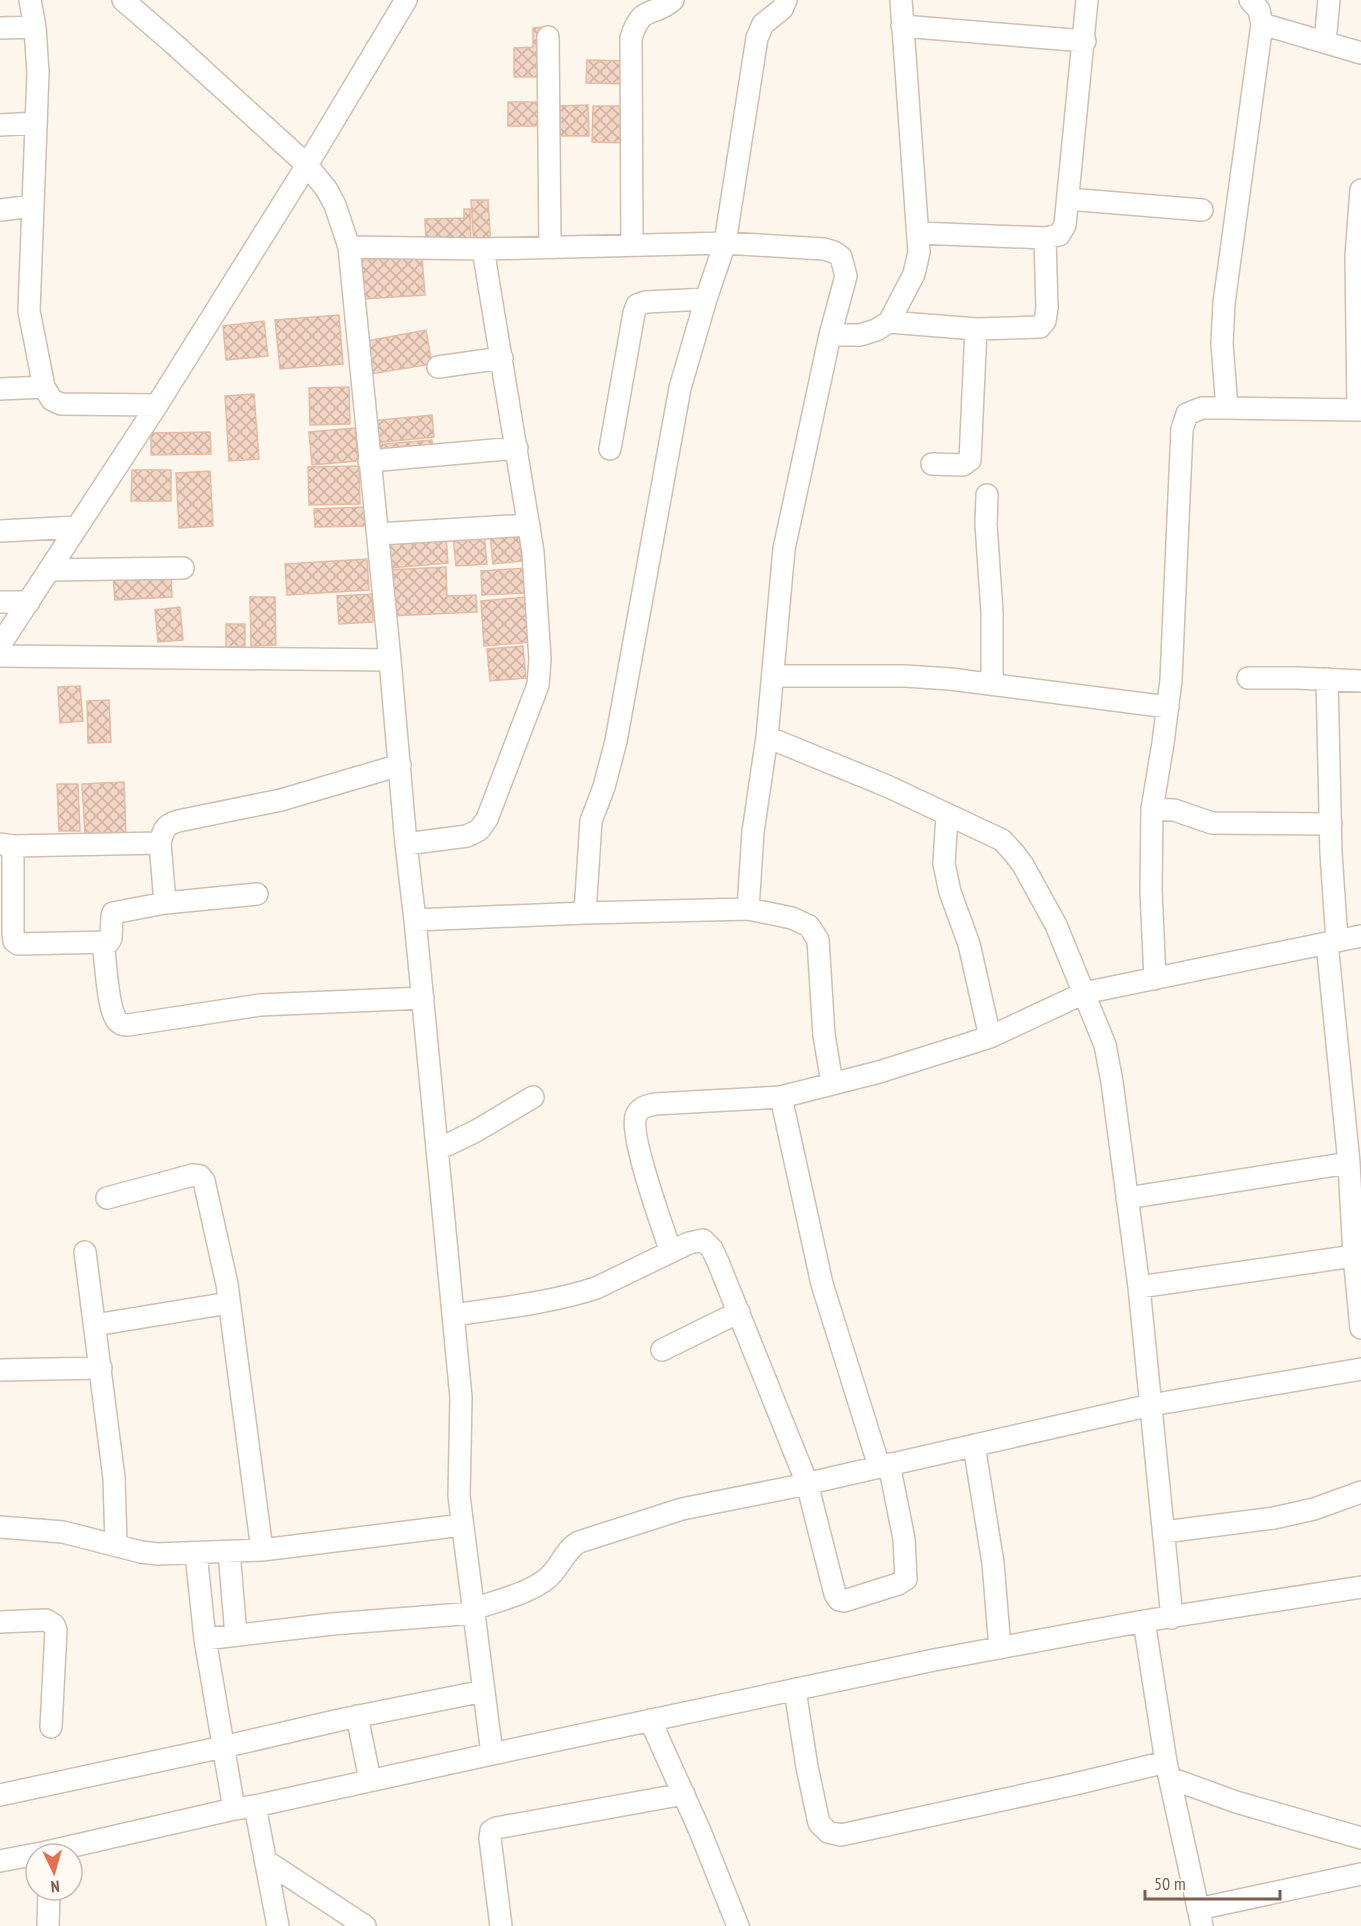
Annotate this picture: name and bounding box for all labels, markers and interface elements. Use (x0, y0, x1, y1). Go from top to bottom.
north arrow (24, 1842, 84, 1902)
scale bar (1145, 1863, 1280, 1901)
text: 50 m (1154, 1872, 1186, 1895)
text: N (50, 1877, 60, 1897)

